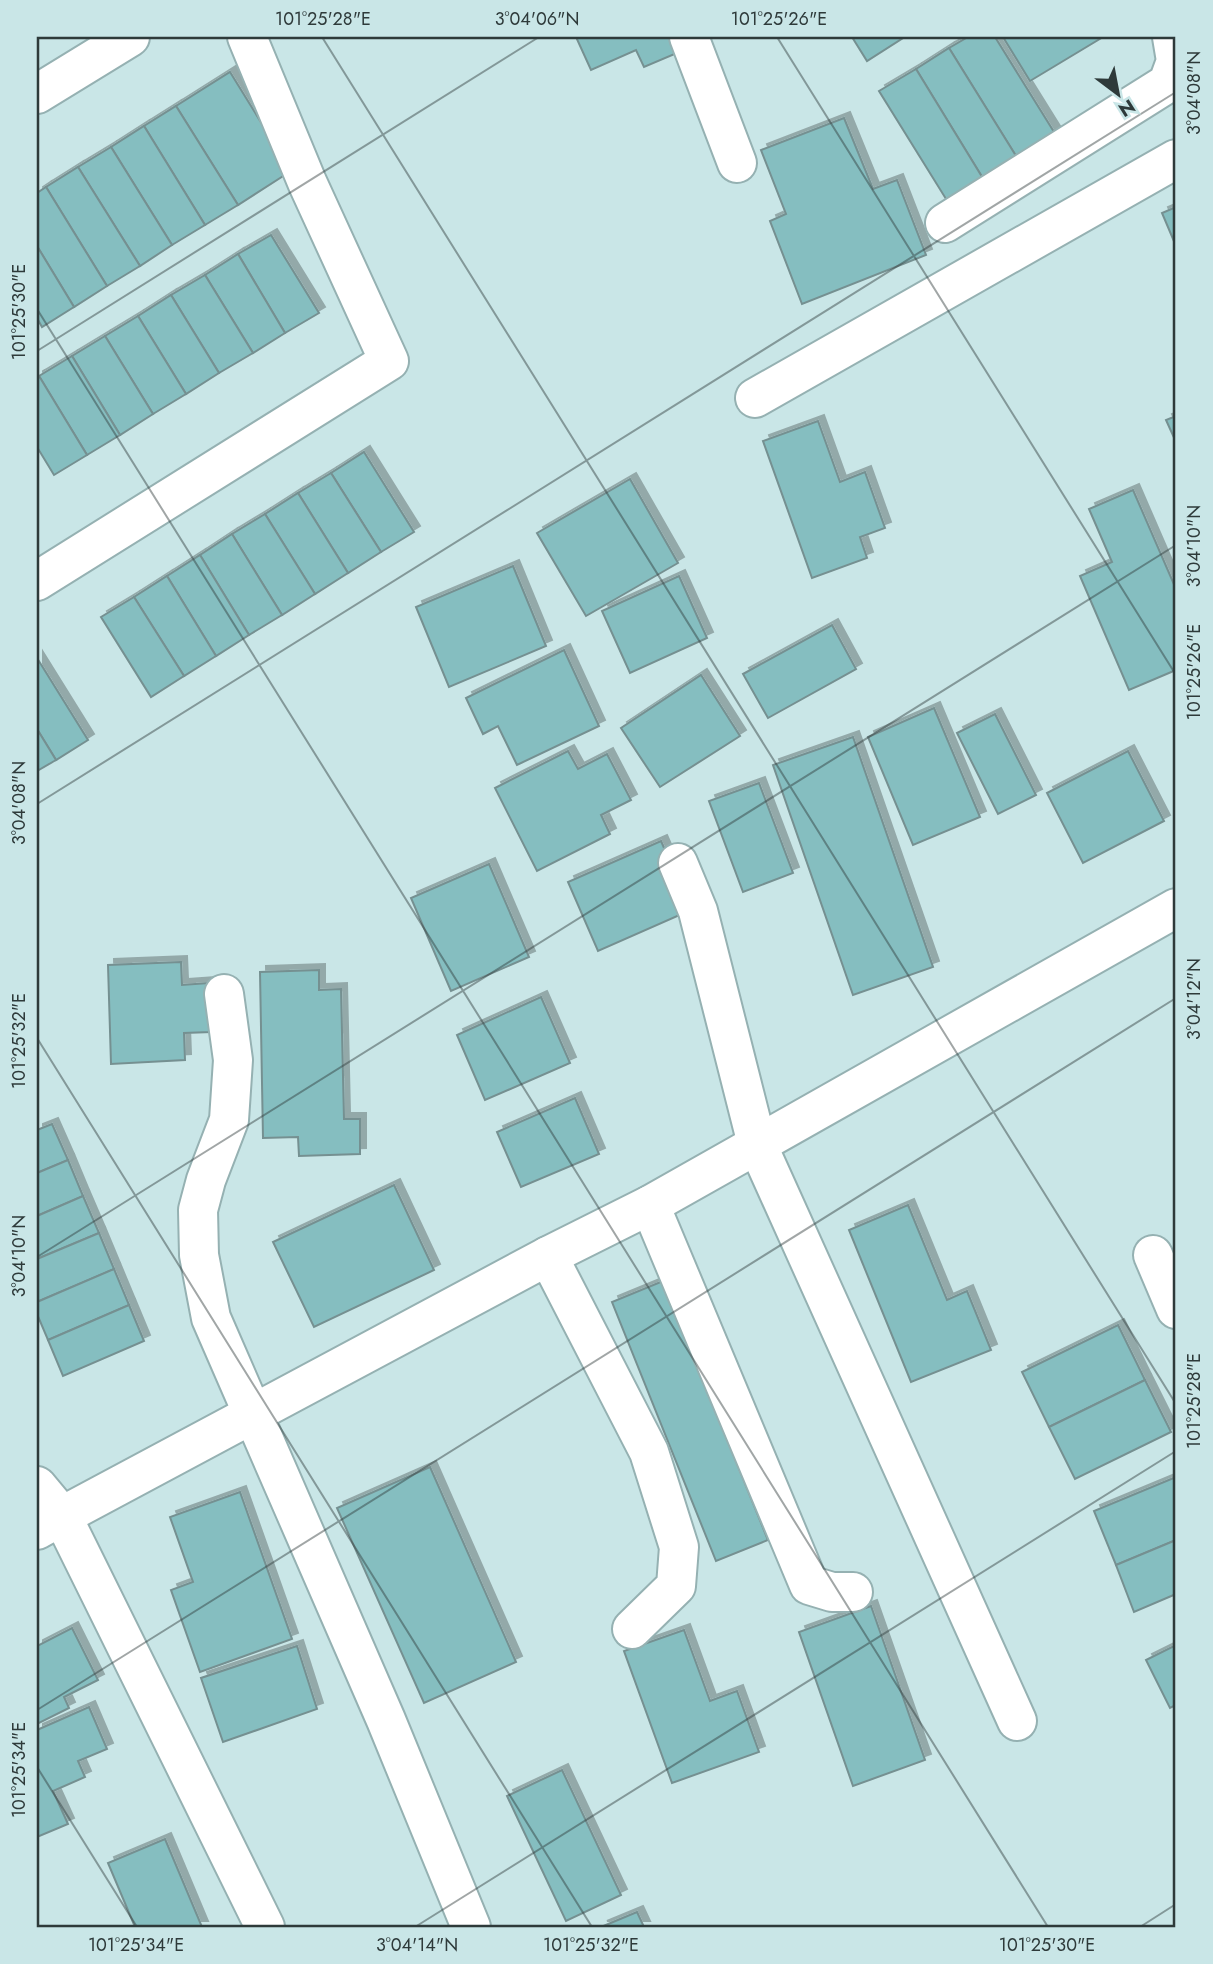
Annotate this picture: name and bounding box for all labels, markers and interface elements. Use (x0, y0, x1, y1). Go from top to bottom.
text: 101°25'28"E (275, 6, 371, 32)
text: 3°04'06"N (495, 6, 579, 32)
text: 101°25'26"E (731, 6, 827, 32)
text: 3°04'08"N (1181, 51, 1207, 135)
north arrow (1084, 60, 1154, 130)
text: N (1113, 93, 1140, 123)
text: 101°25'30"E (6, 264, 32, 360)
text: 3°04'10"N (1181, 505, 1207, 587)
text: 101°25'26"E (1181, 624, 1207, 720)
text: 3°04'08"N (6, 761, 32, 845)
text: 3°04'12"N (1181, 958, 1207, 1040)
text: 101°25'32"E (6, 993, 32, 1089)
text: 3°04'10"N (6, 1215, 32, 1297)
text: 101°25'28"E (1181, 1353, 1207, 1449)
text: 101°25'34"E (6, 1722, 32, 1818)
text: 101°25'34"E (88, 1932, 184, 1958)
text: 3°04'14"N (376, 1932, 458, 1958)
text: 101°25'32"E (543, 1932, 639, 1958)
text: 101°25'30"E (999, 1932, 1095, 1958)

